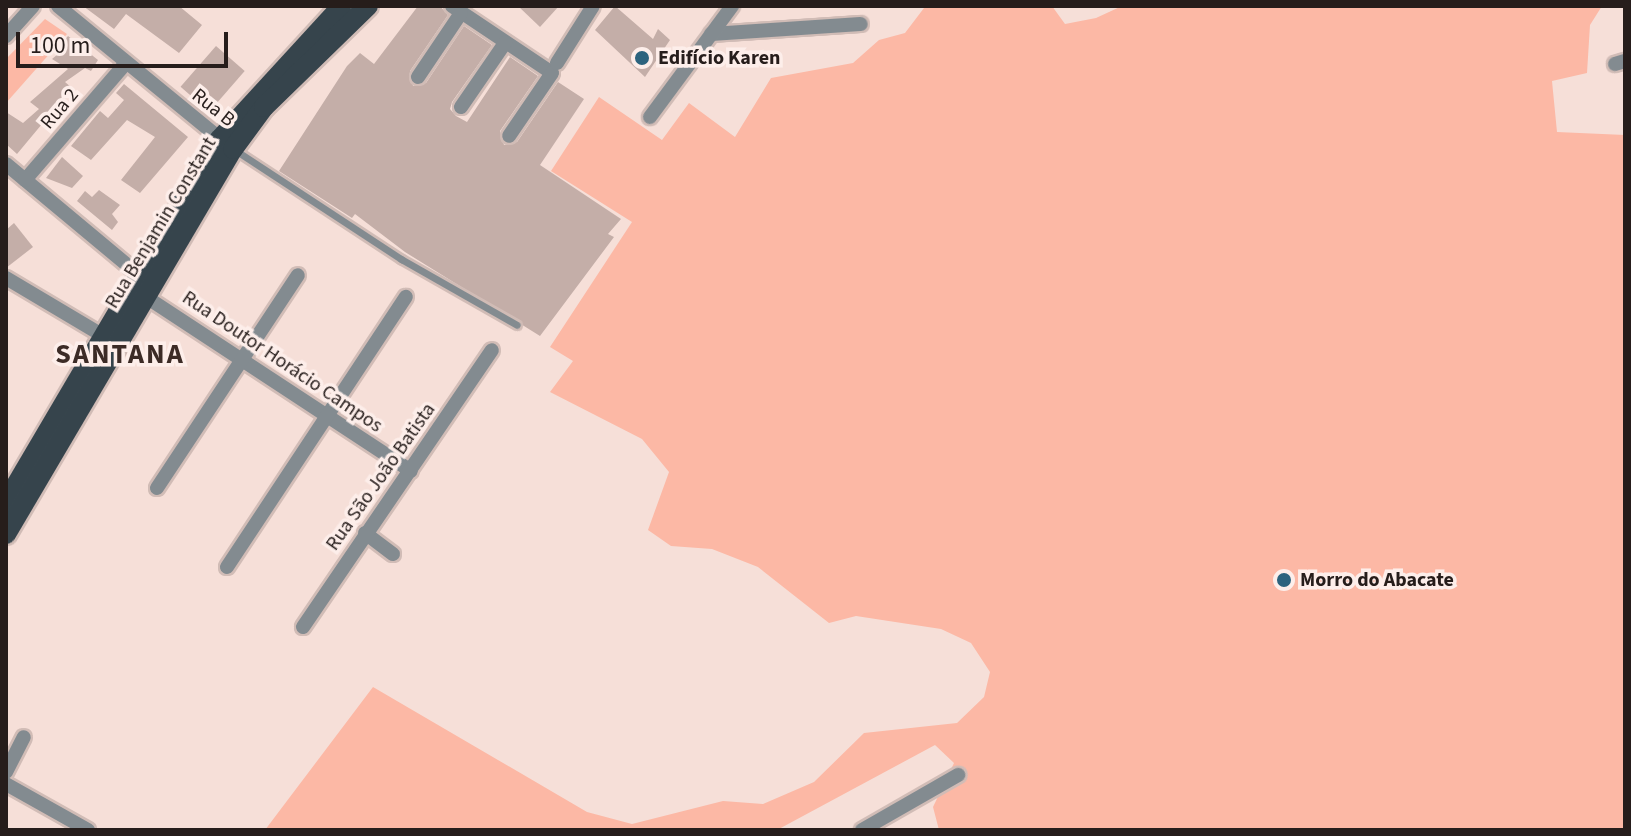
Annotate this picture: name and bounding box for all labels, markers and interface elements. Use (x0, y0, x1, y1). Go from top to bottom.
scale bar (20, 16, 232, 66)
text: 100 m (30, 28, 90, 63)
place label: Edifício Karen (658, 46, 780, 70)
marker: Edifício Karen (633, 49, 651, 67)
street label: Rua 2 (36, 84, 84, 134)
street label: Rua B (187, 84, 239, 132)
street label: Rua Benjamin Constant (100, 133, 222, 313)
street label: Rua Doutor Horácio Campos (177, 286, 387, 438)
district label: SANTANA (55, 337, 185, 371)
street label: Rua São João Batista (321, 399, 441, 555)
place label: Morro do Abacate (1300, 568, 1454, 592)
marker: Morro do Abacate (1275, 571, 1293, 589)

